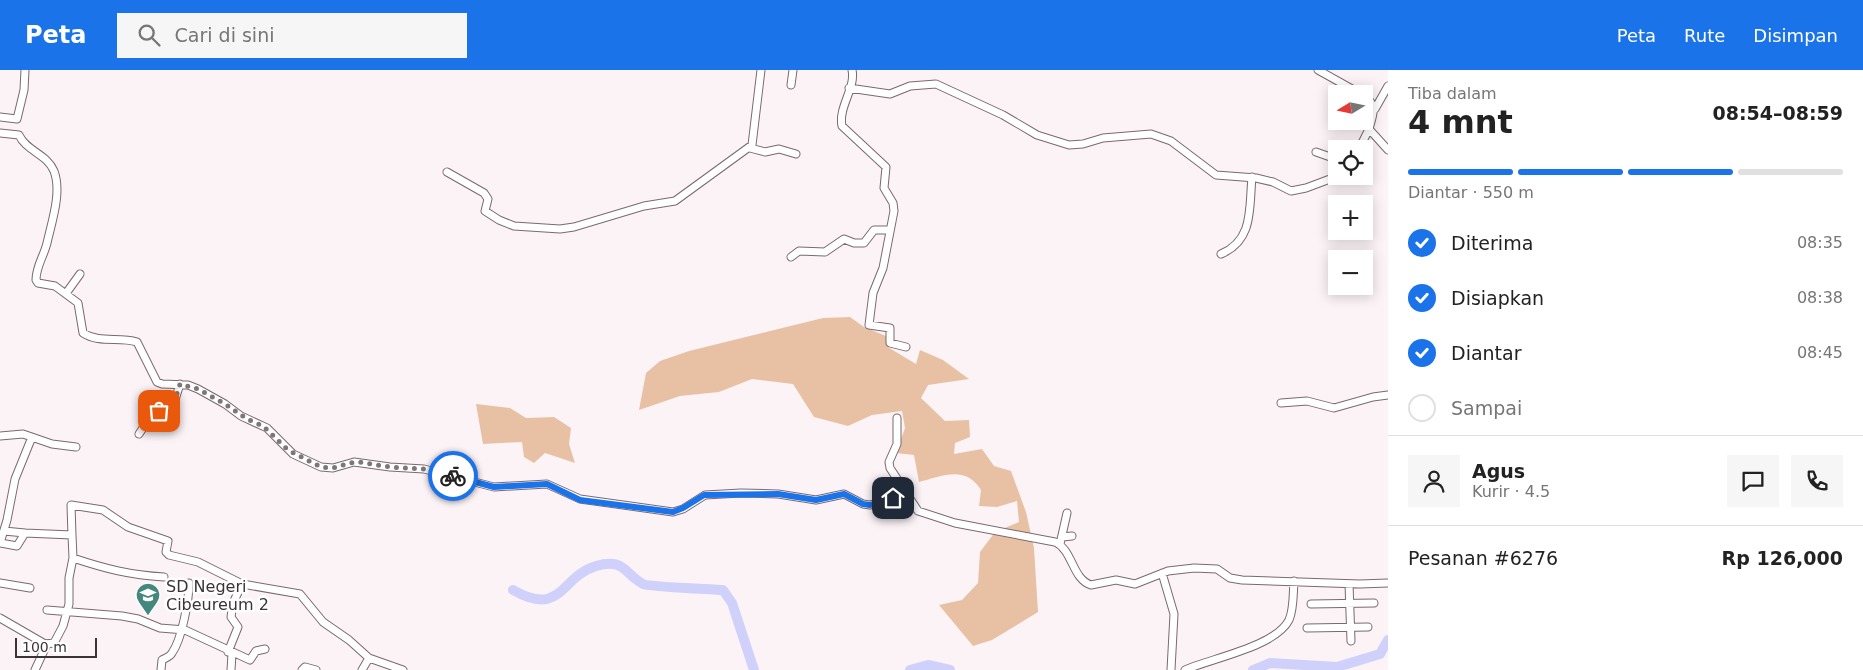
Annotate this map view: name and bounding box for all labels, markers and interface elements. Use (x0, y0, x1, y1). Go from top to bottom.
search box (117, 13, 467, 58)
text: Peta (25, 21, 87, 49)
icon: search (135, 21, 163, 49)
text: Cari di sini (175, 24, 274, 46)
text: Peta (1617, 25, 1656, 46)
text: Rute (1684, 25, 1725, 46)
text: Disimpan (1753, 25, 1838, 46)
text: Tiba dalam (1408, 84, 1497, 103)
north arrow (1328, 85, 1372, 130)
map controls (1328, 85, 1373, 295)
text: 08:54–08:59 (1713, 102, 1843, 124)
text: 4 mnt (1408, 103, 1513, 141)
button: locate (1328, 140, 1373, 185)
text: Diantar · 550 m (1408, 183, 1534, 202)
button: + (1328, 195, 1373, 240)
icon: check (1408, 229, 1436, 257)
text: Diterima (1451, 232, 1533, 254)
text: 08:35 (1797, 233, 1843, 252)
button: − (1328, 250, 1373, 295)
icon: check (1408, 284, 1436, 312)
text: Disiapkan (1451, 287, 1544, 309)
text: 08:38 (1797, 288, 1843, 307)
icon: check (1408, 339, 1436, 367)
text: Diantar (1451, 342, 1522, 364)
text: 08:45 (1797, 343, 1843, 362)
pin (138, 390, 180, 432)
icon: bag (145, 397, 173, 425)
text: Sampai (1451, 397, 1522, 419)
courier (428, 451, 478, 501)
button: person (1408, 455, 1460, 507)
button: chat (1727, 455, 1779, 507)
button: phone (1791, 455, 1843, 507)
text: Agus (1472, 460, 1525, 482)
icon: bike (439, 462, 467, 490)
pin (872, 477, 914, 519)
text: Kurir · 4.5 (1472, 482, 1550, 501)
icon: home (879, 484, 907, 512)
text: Pesanan #6276 (1408, 547, 1558, 569)
text: Rp 126,000 (1722, 547, 1843, 569)
place label: SD Negeri Cibeureum 2 (166, 577, 269, 614)
school or university icon: SD Negeri Cibeureum 2 (135, 582, 161, 616)
scale bar (15, 635, 98, 658)
text: 100 m (22, 639, 67, 655)

